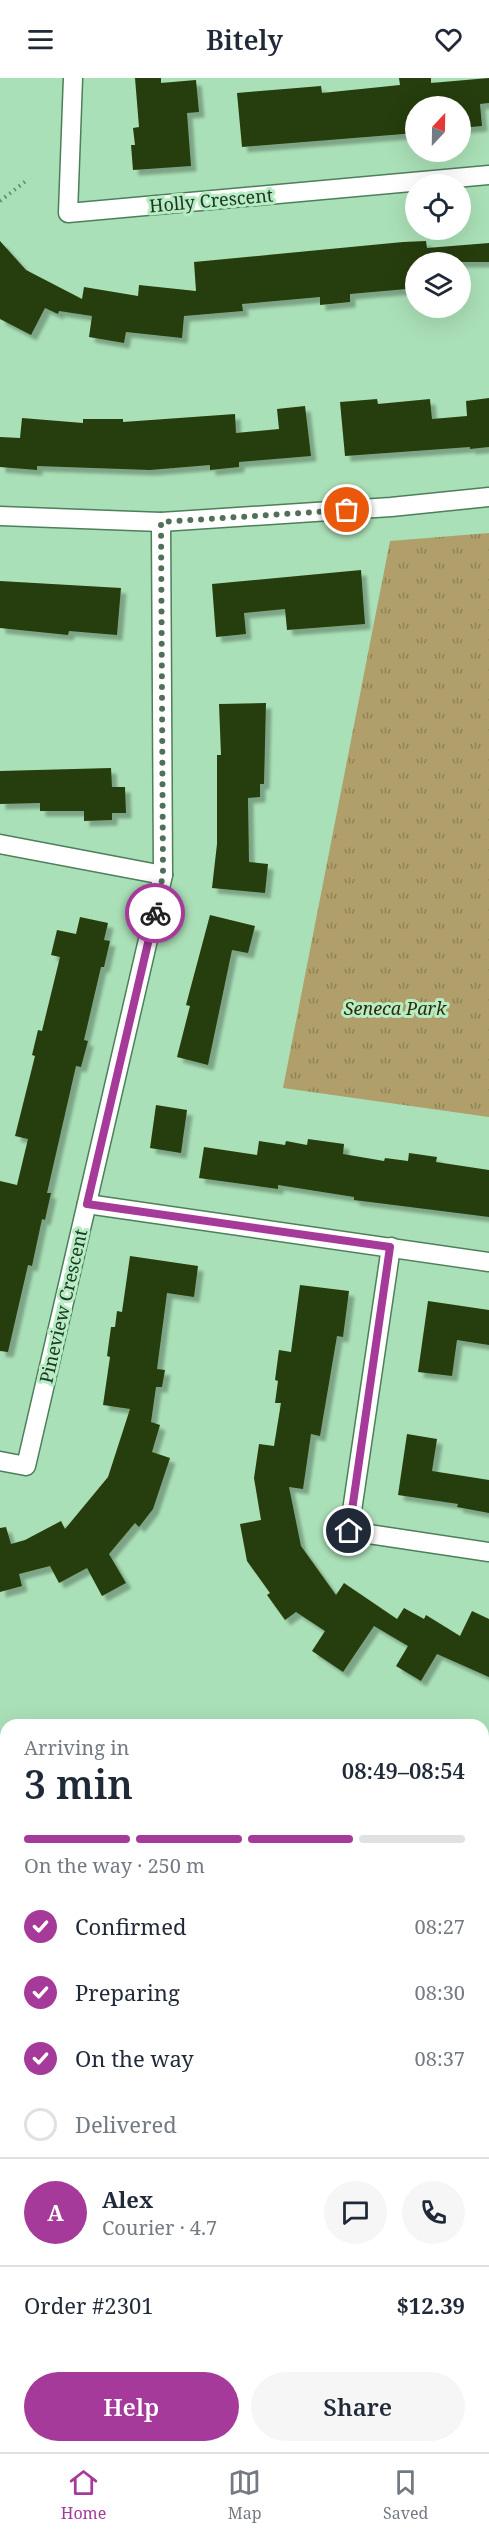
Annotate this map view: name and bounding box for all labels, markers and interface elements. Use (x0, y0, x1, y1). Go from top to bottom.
text: Bitely (206, 21, 283, 58)
icon: menu (24, 23, 57, 56)
icon: heart (432, 23, 465, 56)
north arrow (405, 96, 471, 162)
map controls (405, 96, 471, 318)
button: locate (405, 174, 471, 240)
street label: Holly Crescent (148, 183, 274, 217)
button: layers (405, 252, 471, 318)
pin (321, 484, 372, 535)
icon: bag (330, 493, 363, 526)
courier (125, 883, 185, 943)
icon: bike (139, 897, 172, 930)
park label: Seneca Park (344, 996, 447, 1020)
street label: Pineview Crescent (34, 1227, 92, 1385)
pin (323, 1505, 374, 1556)
icon: home (332, 1514, 365, 1547)
text: Arriving in (24, 1734, 129, 1761)
text: 08:49–08:54 (342, 1755, 465, 1785)
text: 3 min (24, 1757, 133, 1810)
text: On the way · 250 m (24, 1852, 205, 1879)
icon: check (24, 1910, 57, 1943)
text: Confirmed (75, 1911, 186, 1941)
text: 08:27 (415, 1913, 465, 1940)
icon: check (24, 1976, 57, 2009)
text: Preparing (75, 1977, 180, 2007)
text: 08:30 (415, 1979, 465, 2006)
icon: check (24, 2042, 57, 2075)
text: On the way (75, 2043, 194, 2073)
text: 08:37 (415, 2045, 465, 2072)
text: Delivered (75, 2109, 177, 2139)
button: chat (324, 2181, 387, 2244)
button: phone (402, 2181, 465, 2244)
text: Alex (102, 2184, 153, 2214)
text: A (47, 2197, 64, 2227)
text: Courier · 4.7 (102, 2214, 217, 2241)
text: Order #2301 (24, 2290, 154, 2320)
text: $12.39 (396, 2290, 465, 2320)
button: Help (24, 2372, 239, 2441)
button: Share (251, 2372, 465, 2441)
tab: Home (61, 2466, 106, 2524)
tab: Map (228, 2466, 262, 2524)
tab: Saved (383, 2466, 428, 2524)

